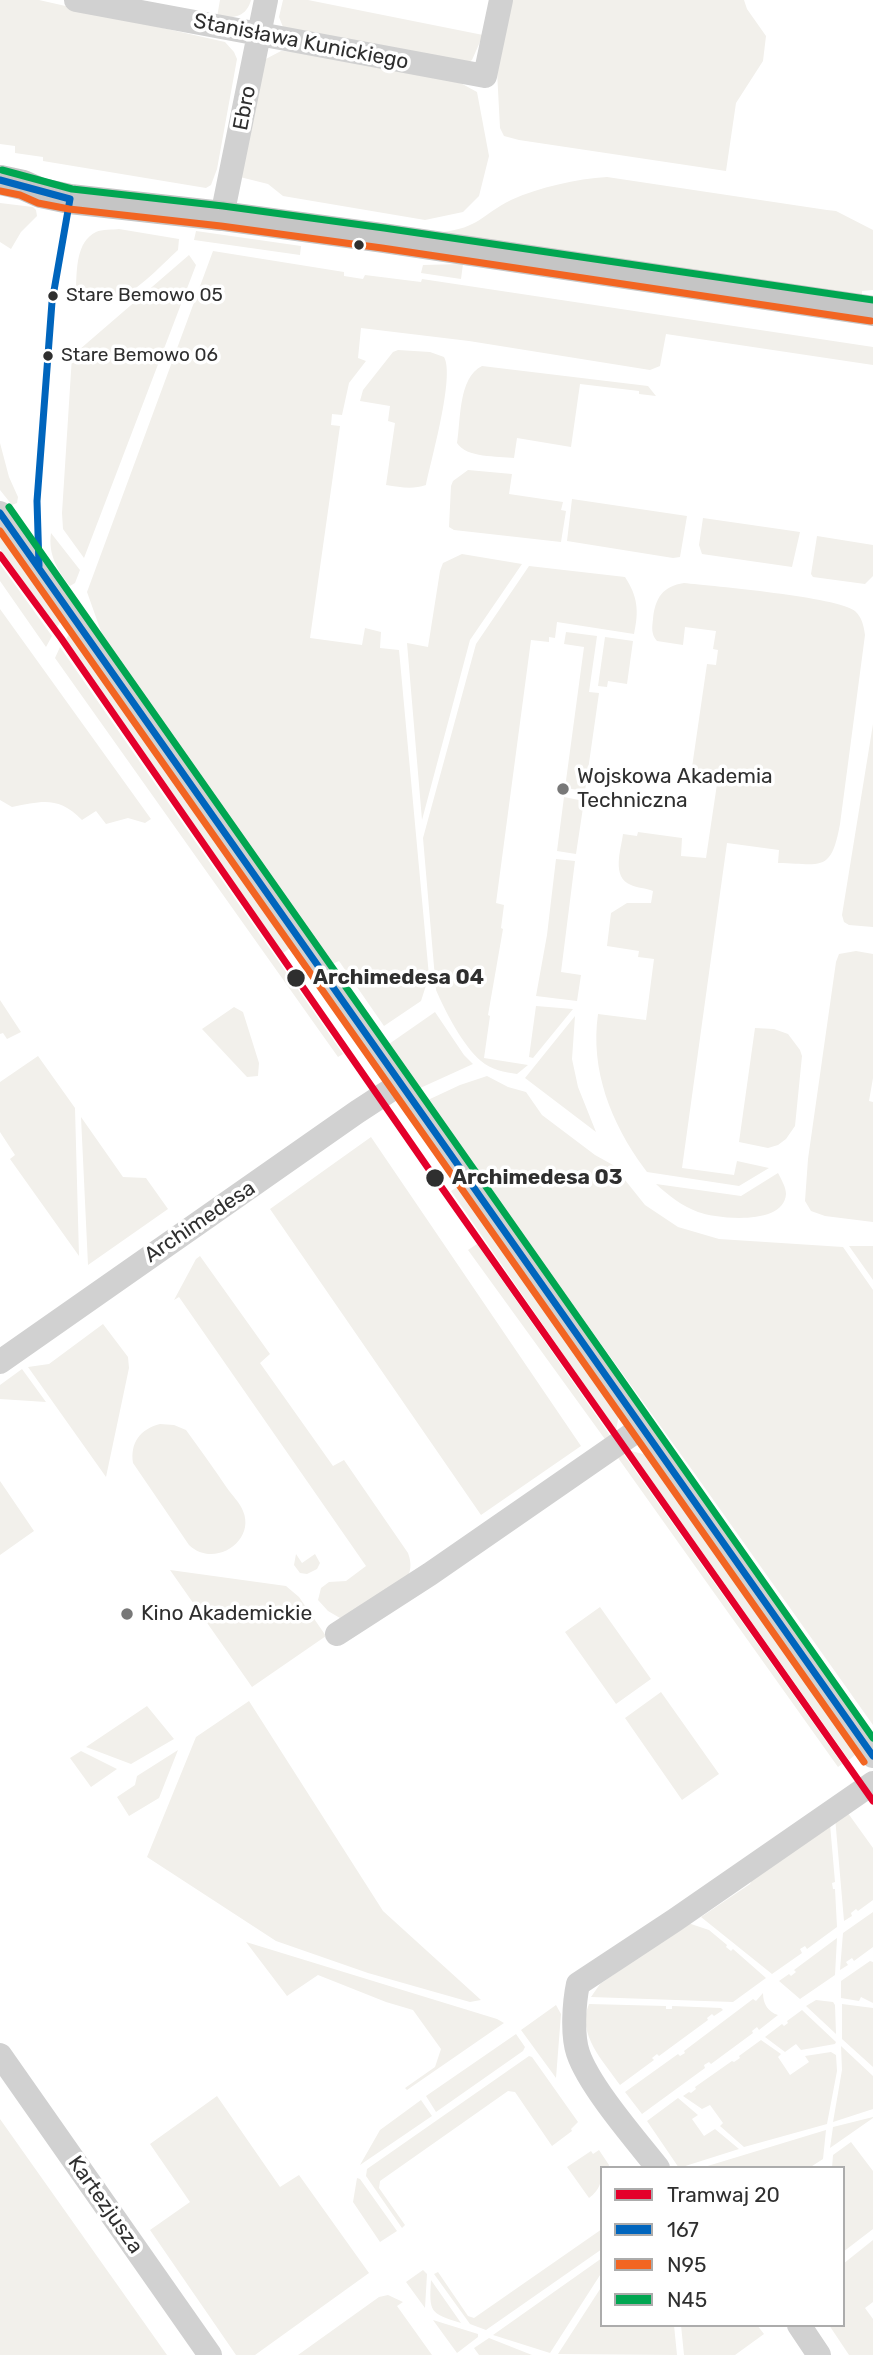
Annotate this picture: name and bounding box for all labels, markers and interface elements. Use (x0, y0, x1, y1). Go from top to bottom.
street label: Stanisława Kunickiego (191, 9, 411, 75)
street label: Ebro (228, 83, 262, 133)
unlabelled marker (352, 238, 366, 252)
place label: Stare Bemowo 05 (66, 285, 223, 307)
marker: Stare Bemowo 05 (46, 289, 60, 303)
place label: Stare Bemowo 06 (61, 345, 218, 367)
marker: Stare Bemowo 06 (41, 349, 55, 363)
place label: Wojskowa Akademia Techniczna (577, 764, 773, 814)
marker: Wojskowa Akademia Techniczna (555, 781, 571, 797)
place label: Archimedesa 04 (313, 965, 484, 991)
marker: Archimedesa 04 (285, 967, 307, 989)
place label: Archimedesa 03 (452, 1165, 623, 1191)
marker: Archimedesa 03 (424, 1167, 446, 1189)
street label: Archimedesa (140, 1176, 260, 1268)
place label: Kino Akademickie (141, 1601, 312, 1627)
marker: Kino Akademickie (119, 1606, 135, 1622)
street label: Kartezjusza (62, 2151, 148, 2259)
legend (600, 2166, 845, 2327)
text: Tramwaj 20 (667, 2182, 780, 2207)
text: 167 (667, 2217, 699, 2242)
text: N95 (667, 2252, 707, 2277)
text: N45 (667, 2287, 707, 2312)

